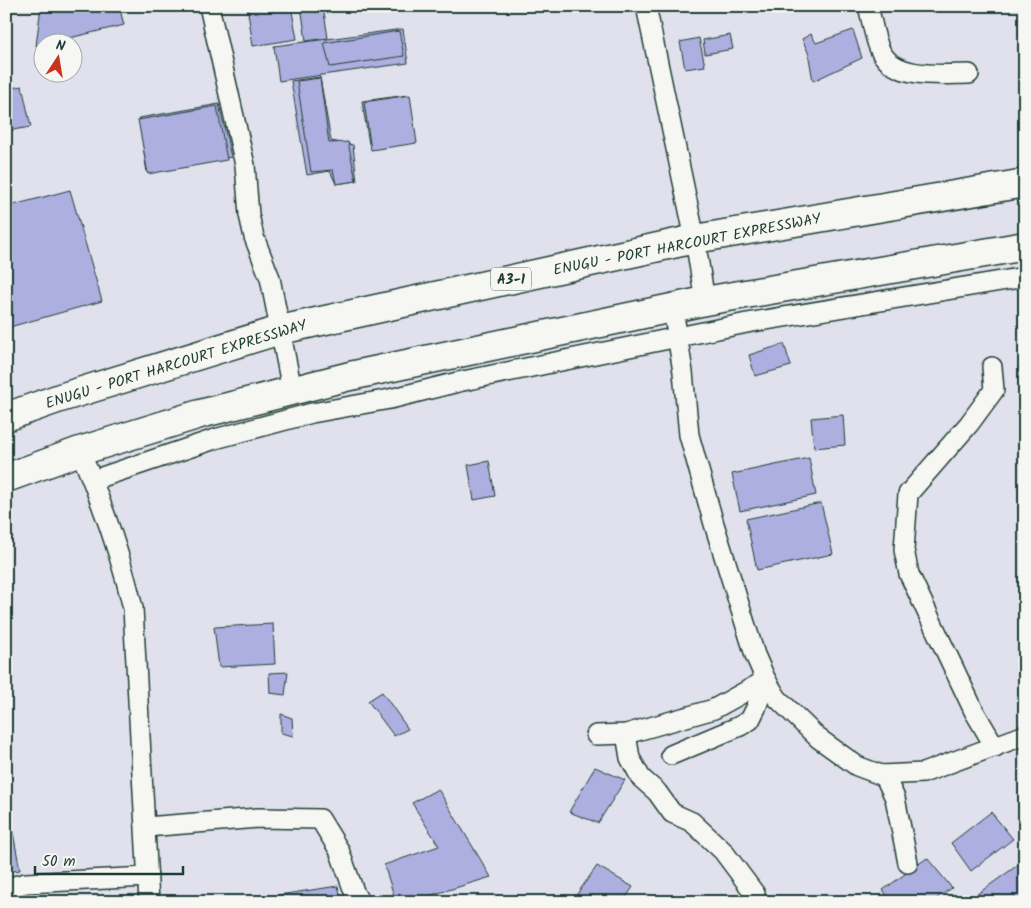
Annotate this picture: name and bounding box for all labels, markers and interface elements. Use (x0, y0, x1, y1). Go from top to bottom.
north arrow (32, 32, 82, 82)
text: N (54, 35, 67, 58)
street label: ENUGU - PORT HARCOURT EXPRESSWAY (551, 207, 824, 283)
road number: A3-1 (491, 268, 531, 290)
street label: ENUGU - PORT HARCOURT EXPRESSWAY (43, 313, 311, 416)
scale bar (35, 843, 182, 875)
text: 50 m (42, 850, 76, 874)

